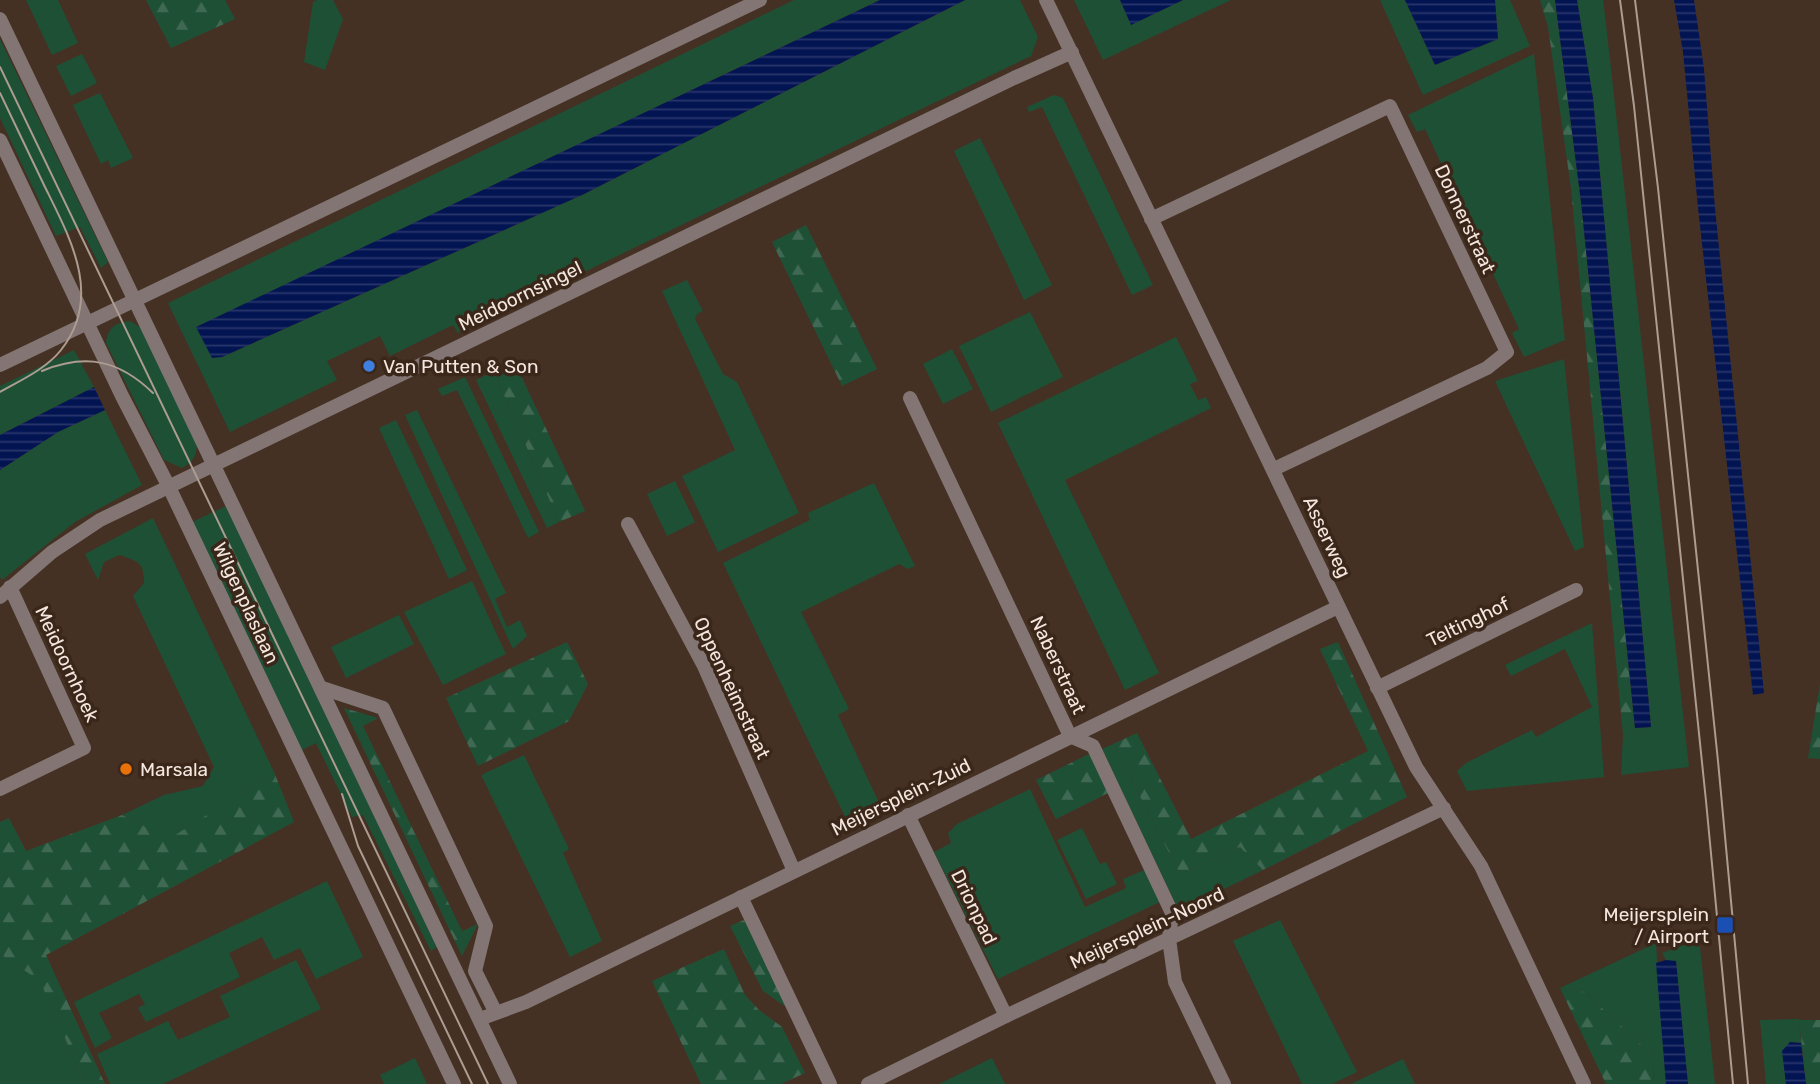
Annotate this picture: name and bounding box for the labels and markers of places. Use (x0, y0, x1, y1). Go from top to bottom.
place label: Van Putten & Son (383, 355, 538, 378)
marker: Van Putten & Son (361, 358, 377, 374)
place label: Marsala (140, 758, 208, 781)
marker: Marsala (118, 761, 134, 777)
place label: Meijersplein / Airport (1604, 903, 1710, 948)
marker: Meijersplein / Airport (1715, 915, 1735, 935)

